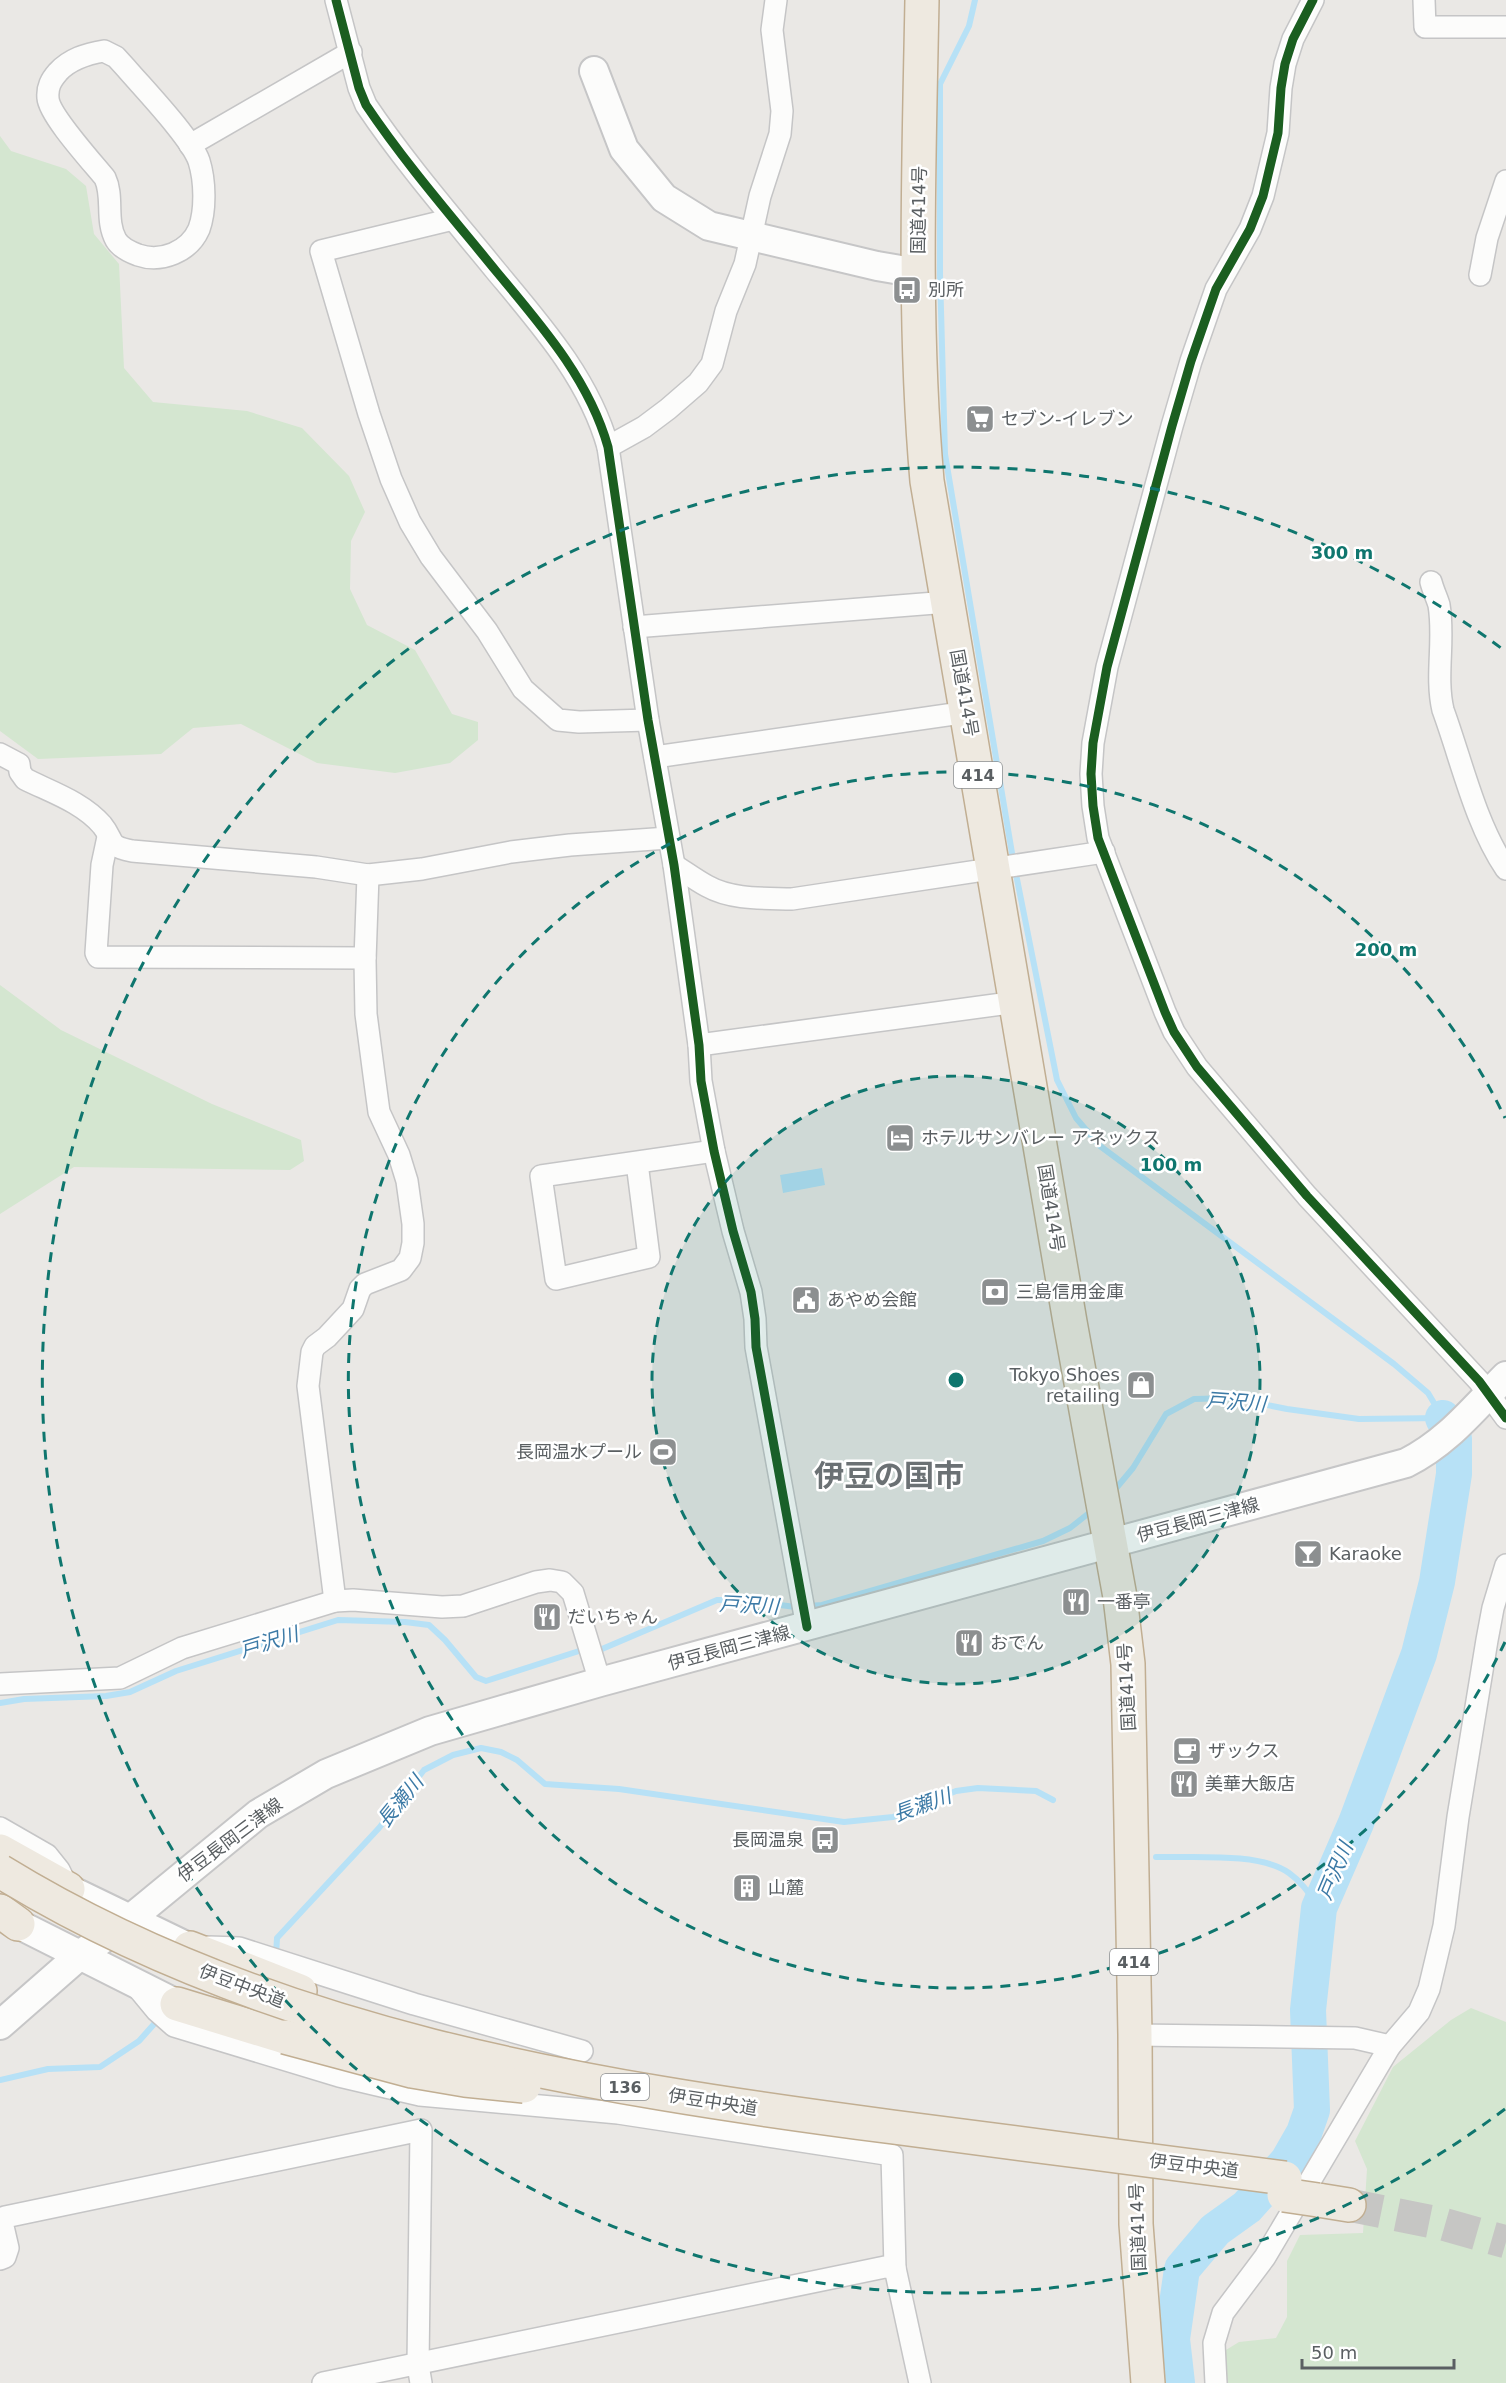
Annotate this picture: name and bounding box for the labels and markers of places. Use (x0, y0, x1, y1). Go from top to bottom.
bus stop icon: 別所 (891, 274, 923, 306)
place label: 別所 (928, 279, 964, 300)
supermarket icon: セブン-イレブン (964, 403, 996, 435)
place label: セブン-イレブン (1001, 408, 1134, 429)
hotel icon: ホテルサンバレー アネックス (884, 1122, 916, 1154)
place label: ホテルサンバレー アネックス (921, 1127, 1160, 1148)
bank icon: 三島信用金庫 (979, 1276, 1011, 1308)
place label: 三島信用金庫 (1016, 1281, 1124, 1302)
public building icon: あやめ会館 (790, 1284, 822, 1316)
place label: あやめ会館 (827, 1289, 917, 1310)
place label: Tokyo Shoes retailing (1009, 1364, 1120, 1406)
shop icon: Tokyo Shoes retailing (1125, 1369, 1157, 1401)
centre of rings (946, 1370, 966, 1390)
sports icon: 長岡温水プール (647, 1436, 679, 1468)
place label: 長岡温水プール (516, 1441, 642, 1462)
bar icon: Karaoke (1292, 1538, 1324, 1570)
place label: Karaoke (1329, 1543, 1402, 1564)
restaurant icon: 一番亭 (1060, 1586, 1092, 1618)
place label: 一番亭 (1097, 1591, 1151, 1612)
restaurant icon: だいちゃん (531, 1601, 563, 1633)
place label: だいちゃん (568, 1606, 658, 1627)
restaurant icon: おでん (953, 1627, 985, 1659)
place label: おでん (990, 1632, 1044, 1653)
cafe icon: ザックス (1171, 1735, 1203, 1767)
place label: ザックス (1208, 1740, 1279, 1761)
restaurant icon: 美華大飯店 (1168, 1768, 1200, 1800)
place label: 美華大飯店 (1205, 1773, 1295, 1794)
bus stop icon: 長岡温泉 (809, 1824, 841, 1856)
place label: 長岡温泉 (732, 1829, 804, 1850)
building icon: 山麓 (731, 1872, 763, 1904)
place label: 山麓 (768, 1877, 804, 1898)

